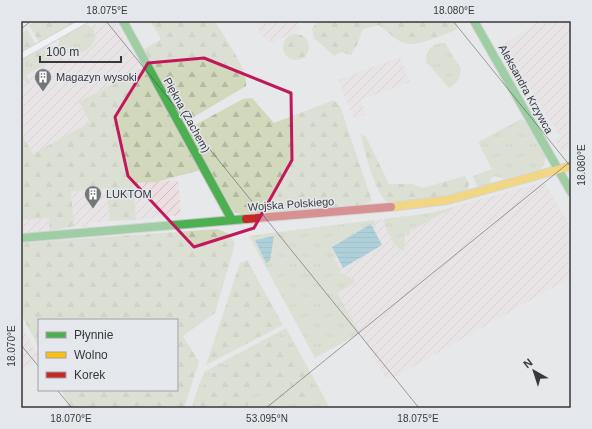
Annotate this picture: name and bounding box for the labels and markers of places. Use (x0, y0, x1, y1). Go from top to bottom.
building icon: Magazyn wysoki (33, 67, 53, 92)
place label: Magazyn wysoki (56, 71, 137, 83)
building icon: LUKTOM (83, 184, 103, 209)
place label: LUKTOM (106, 188, 152, 200)

